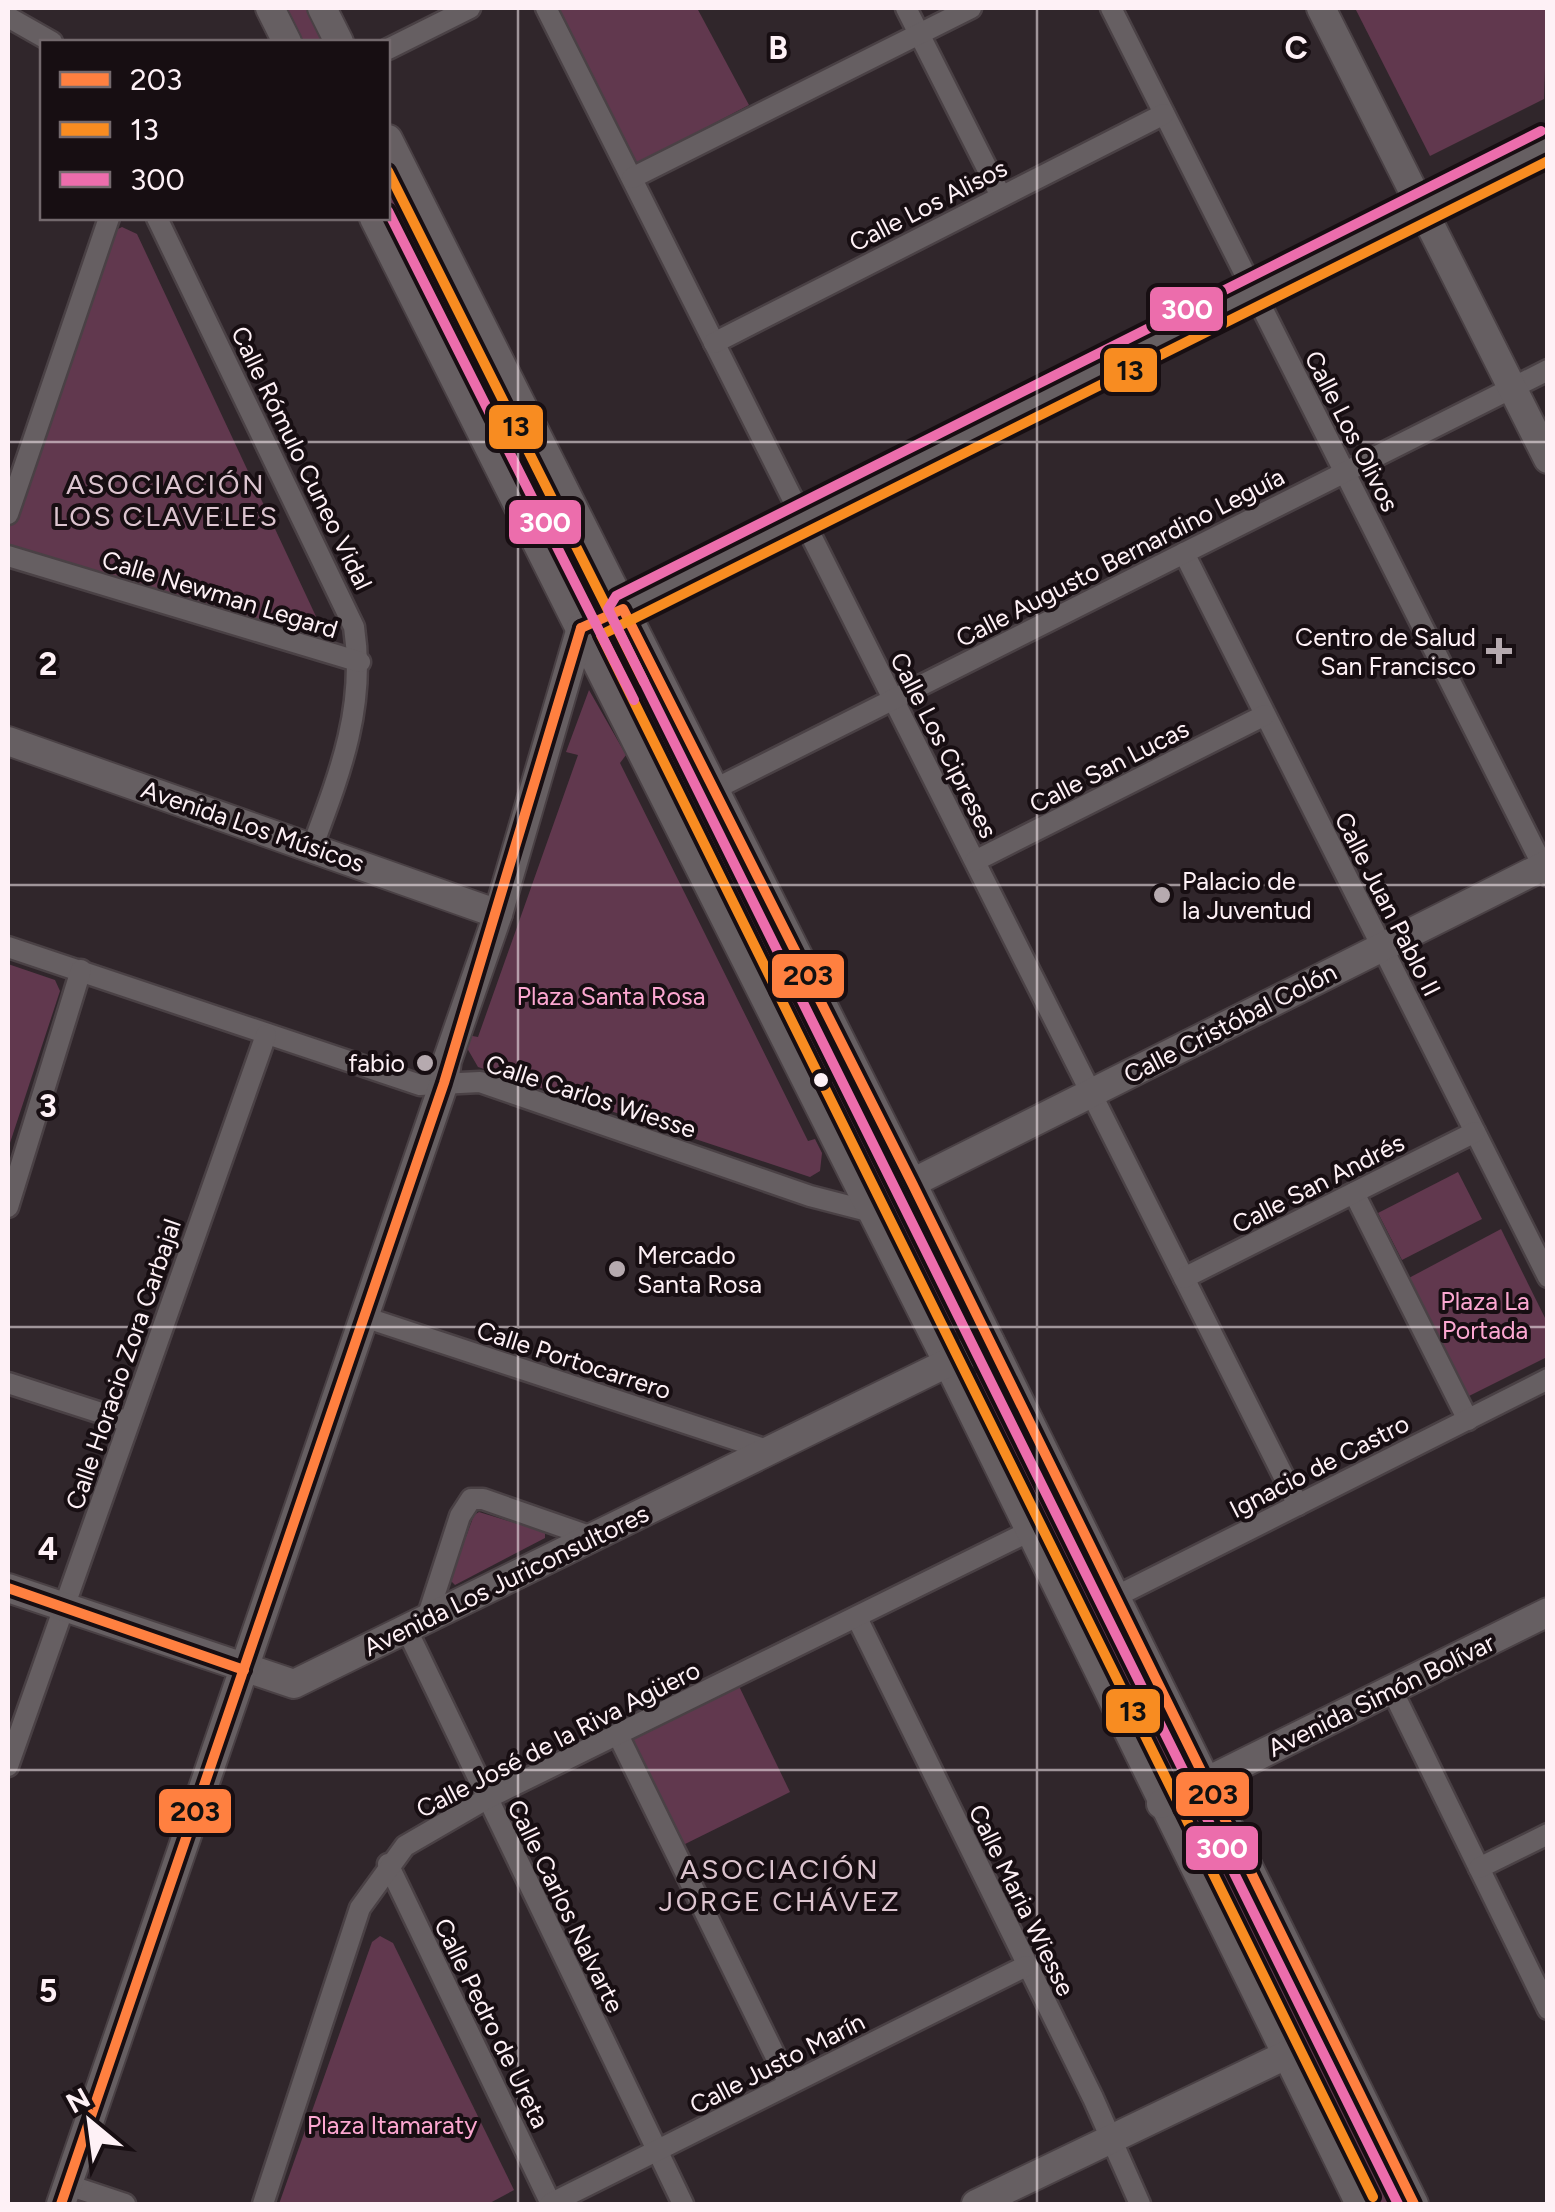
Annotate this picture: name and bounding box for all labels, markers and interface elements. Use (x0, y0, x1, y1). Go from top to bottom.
text: B (768, 29, 788, 67)
text: C (1284, 29, 1308, 67)
legend (40, 40, 390, 220)
text: 203 (130, 61, 182, 98)
text: 13 (130, 111, 159, 148)
street label: Calle Los Alisos (844, 152, 1012, 258)
text: 300 (130, 161, 185, 198)
line badge: 300 (1148, 285, 1225, 333)
text: 300 (1161, 292, 1213, 326)
street label: Calle Rómulo Cuneo Vidal (225, 321, 379, 595)
line badge: 13 (1102, 346, 1159, 394)
street label: Calle Los Olivos (1299, 346, 1405, 516)
text: 13 (1116, 353, 1144, 387)
line badge: 13 (487, 403, 545, 451)
text: 13 (502, 409, 530, 443)
street label: Calle Augusto Bernardino Leguía (951, 461, 1289, 653)
district label: ASOCIACIÓN LOS CLAVELES (53, 467, 279, 533)
line badge: 300 (507, 498, 583, 546)
text: 300 (519, 505, 571, 539)
street label: Calle Newman Legard (98, 544, 342, 644)
place label: Centro de Salud San Francisco (1295, 622, 1476, 681)
marker: Centro de Salud San Francisco (1486, 638, 1512, 664)
text: 2 (39, 645, 57, 683)
street label: Calle Los Cipreses (884, 647, 1004, 843)
street label: Calle San Lucas (1024, 713, 1194, 819)
street label: Avenida Los Músicos (138, 774, 368, 878)
street label: Calle Juan Pablo II (1329, 807, 1447, 1001)
place label: Palacio de la Juventud (1182, 866, 1312, 925)
marker: Palacio de la Juventud (1151, 884, 1173, 906)
line badge: 203 (770, 952, 846, 1000)
street label: Calle Cristóbal Colón (1119, 956, 1341, 1090)
text: 203 (783, 958, 833, 992)
park label: Plaza Santa Rosa (517, 981, 705, 1011)
place label: fabio (348, 1048, 405, 1078)
street label: Calle Carlos Wiesse (482, 1048, 700, 1144)
marker: fabio (414, 1052, 436, 1074)
unlabelled marker (811, 1070, 831, 1090)
text: 3 (39, 1087, 57, 1125)
street label: Calle San Andrés (1227, 1127, 1409, 1239)
street label: Calle Horacio Zora Carbajal (59, 1215, 187, 1513)
place label: Mercado Santa Rosa (637, 1240, 762, 1299)
marker: Mercado Santa Rosa (606, 1258, 628, 1280)
park label: Plaza La Portada (1440, 1286, 1530, 1345)
street label: Calle Portocarrero (473, 1314, 675, 1406)
street label: Ignacio de Castro (1224, 1408, 1414, 1524)
street label: Avenida Los Juriconsultores (359, 1498, 653, 1662)
text: 4 (38, 1530, 58, 1568)
street label: Avenida Simón Bolívar (1263, 1627, 1500, 1763)
street label: Calle José de la Riva Agüero (411, 1654, 705, 1824)
line badge: 13 (1104, 1687, 1162, 1735)
text: 13 (1119, 1694, 1147, 1728)
line badge: 203 (1174, 1770, 1251, 1818)
text: 203 (1188, 1777, 1238, 1811)
line badge: 203 (157, 1787, 233, 1835)
text: 203 (170, 1794, 220, 1828)
street label: Calle Carlos Nalvarte (501, 1795, 631, 2017)
street label: Calle Maria Wiesse (963, 1799, 1081, 2001)
line badge: 300 (1184, 1824, 1260, 1872)
text: 300 (1196, 1831, 1248, 1865)
district label: ASOCIACIÓN JORGE CHÁVEZ (659, 1852, 901, 1918)
street label: Calle Pedro de Ureta (428, 1913, 556, 2133)
text: 5 (39, 1972, 57, 2010)
street label: Calle Justo Marín (685, 2006, 869, 2120)
north arrow (40, 2072, 140, 2172)
text: N (60, 2080, 96, 2120)
park label: Plaza Itamaraty (307, 2110, 477, 2140)

